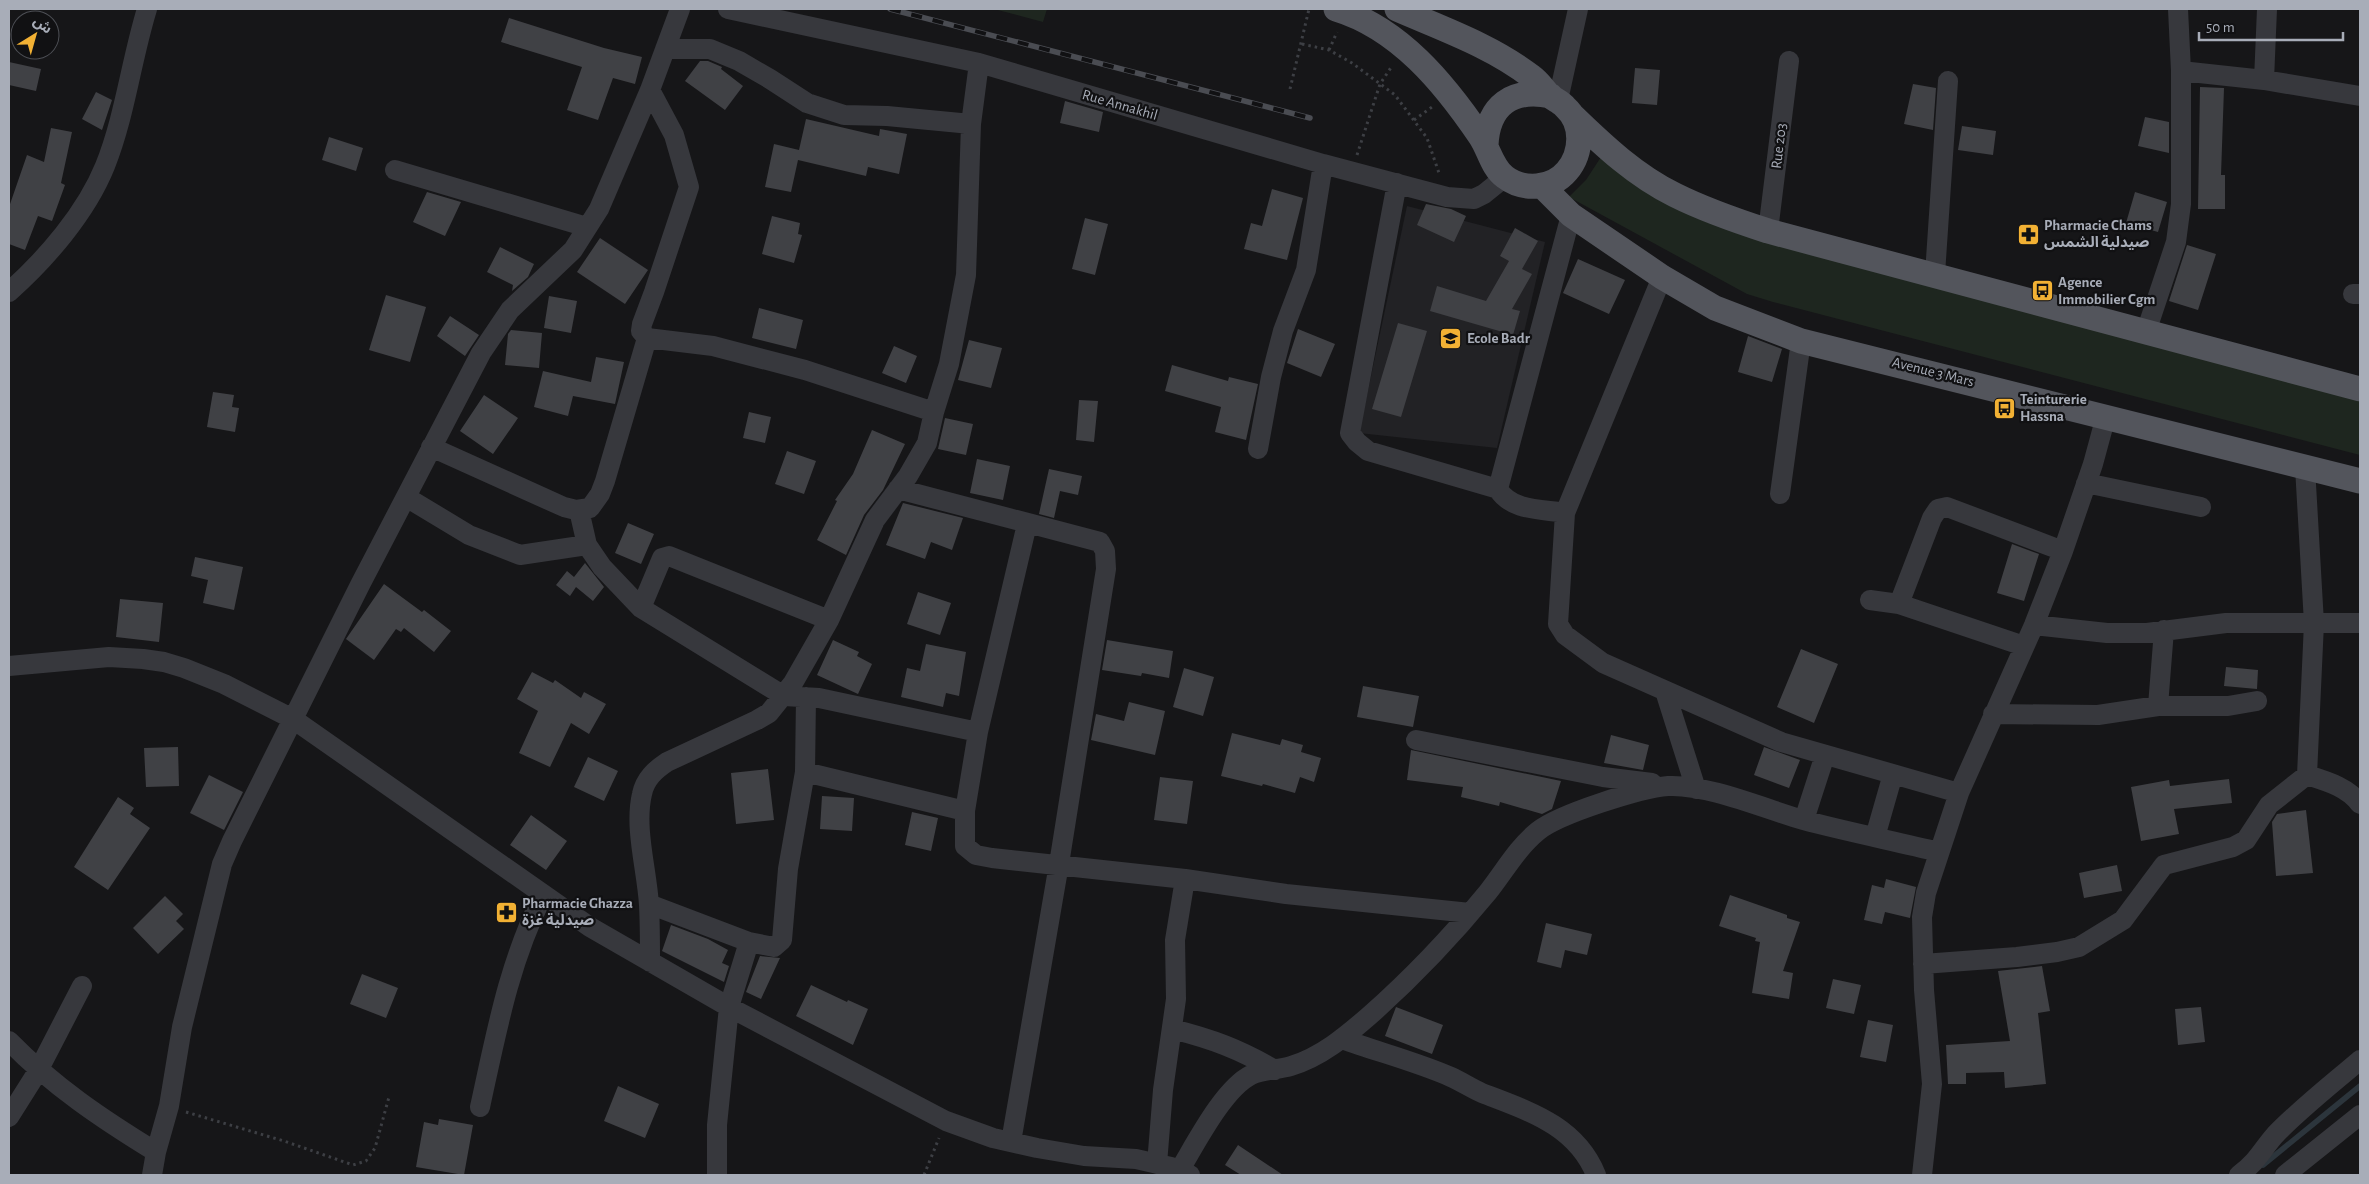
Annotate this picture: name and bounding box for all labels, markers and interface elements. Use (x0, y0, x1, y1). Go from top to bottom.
north arrow (10, 10, 60, 60)
scale bar (2199, 10, 2343, 42)
text: ش (30, 14, 54, 37)
text: 50 m (2206, 20, 2235, 35)
street label: Rue Annakhil (1081, 87, 1159, 123)
street label: Rue 203 (1769, 122, 1789, 170)
place label: Pharmacie Chams صيدلية الشمس (2044, 218, 2152, 251)
pharmacy icon: Pharmacie Chams صيدلية الشمس (2016, 222, 2040, 246)
place label: Agence Immobilier Cgm (2058, 275, 2155, 307)
bus stop icon: Agence Immobilier Cgm (2030, 279, 2054, 303)
school or university icon: Ecole Badr (1439, 326, 1463, 350)
place label: Ecole Badr (1467, 331, 1531, 346)
street label: Avenue 3 Mars (1891, 355, 1975, 389)
place label: Teinturerie Hassna (2020, 392, 2087, 424)
bus stop icon: Teinturerie Hassna (1992, 396, 2016, 420)
place label: Pharmacie Ghazza صيدلية غزة (522, 896, 633, 929)
pharmacy icon: Pharmacie Ghazza صيدلية غزة (494, 900, 518, 924)

